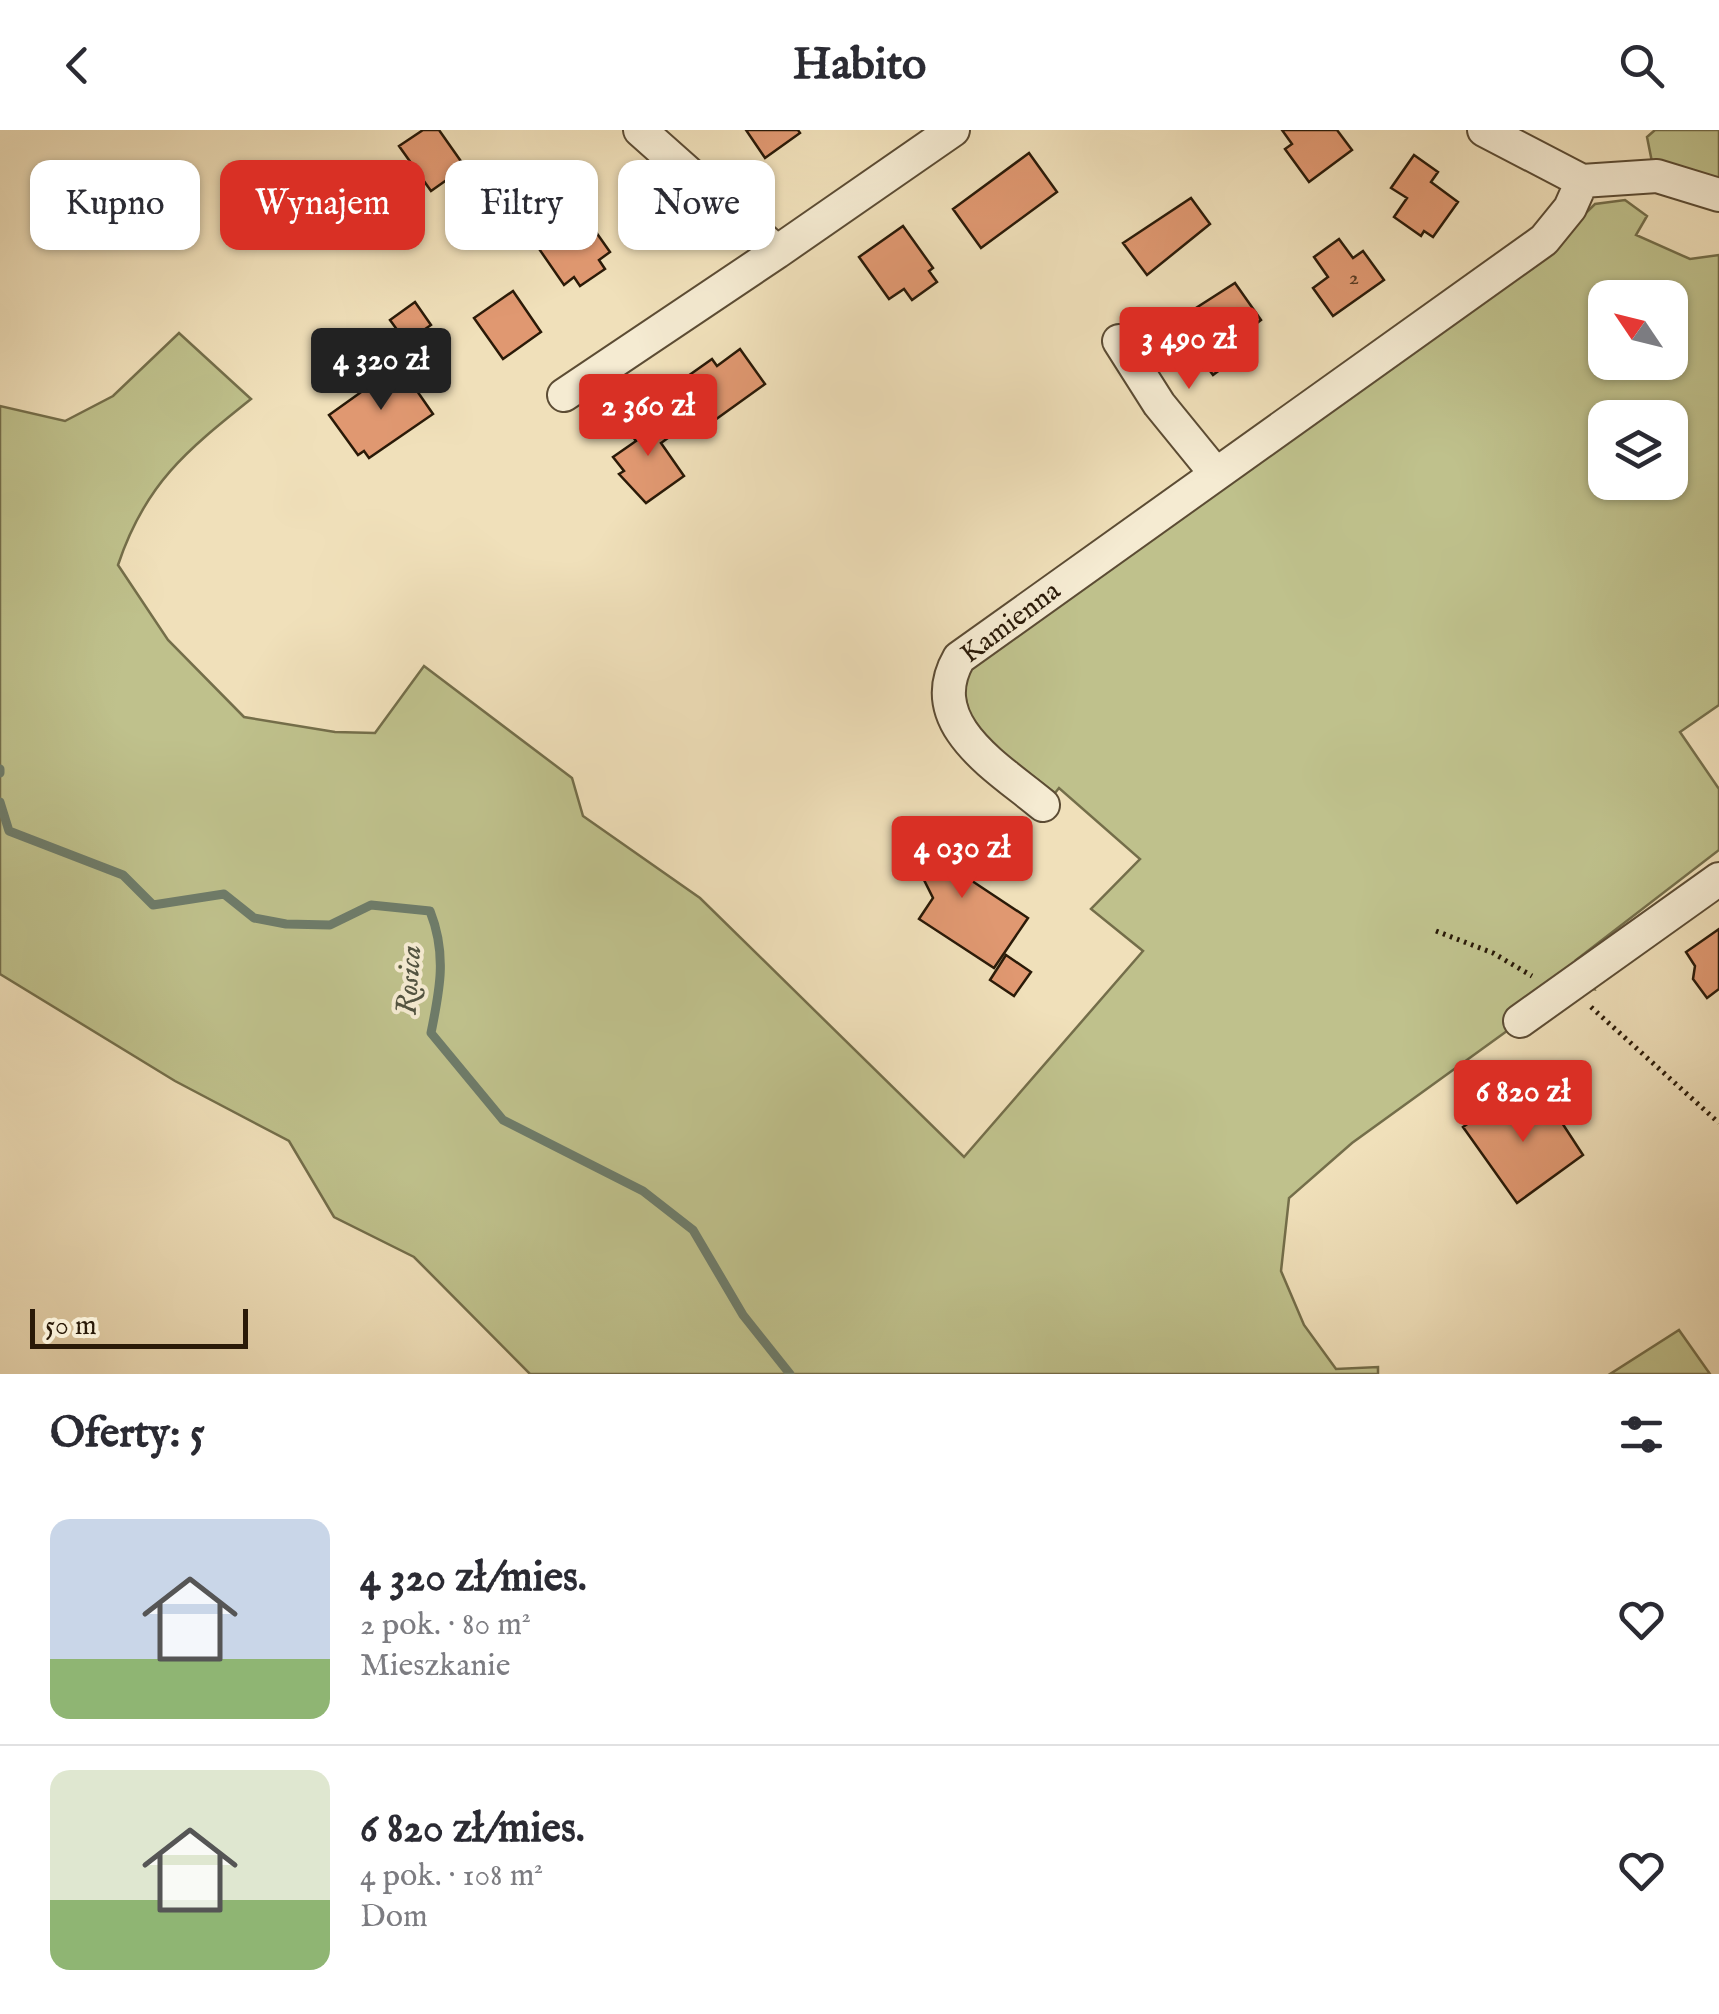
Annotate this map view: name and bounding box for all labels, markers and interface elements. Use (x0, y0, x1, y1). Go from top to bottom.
text: Habito (793, 37, 926, 94)
icon: back (50, 38, 105, 93)
icon: search (1614, 38, 1669, 93)
chip: Kupno (30, 160, 200, 250)
chip: Wynajem (220, 160, 425, 250)
chip: Filtry (445, 160, 598, 250)
chip: Nowe (618, 160, 775, 250)
house number: 2 (1349, 264, 1359, 292)
north arrow (1588, 280, 1688, 380)
map controls (1588, 280, 1688, 500)
pin: 3 490 zł (1086, 307, 1292, 392)
text: 3 490 zł (1142, 319, 1236, 360)
pin: 4 320 zł (278, 328, 484, 413)
text: 4 320 zł (333, 340, 429, 381)
pin: 2 360 zł (545, 374, 751, 459)
text: 2 360 zł (601, 386, 695, 427)
button: layers (1588, 400, 1688, 500)
street label: Kamienna (954, 574, 1069, 672)
pin: 4 030 zł (859, 816, 1065, 901)
text: 4 030 zł (914, 828, 1010, 869)
water label: Rosica (389, 944, 431, 1016)
pin: 6 820 zł (1420, 1060, 1626, 1145)
text: 6 820 zł (1476, 1072, 1570, 1113)
scale bar (30, 1304, 248, 1348)
text: 50 m (45, 1309, 97, 1344)
icon: filters (1614, 1407, 1669, 1462)
text: Oferty: 5 (50, 1408, 205, 1461)
text: 4 320 zł/mies. (360, 1552, 587, 1605)
icon: home (130, 1559, 250, 1679)
icon: heart (1614, 1592, 1669, 1647)
text: 2 pok. · 80 m² (360, 1605, 531, 1646)
text: Mieszkanie (360, 1646, 510, 1687)
text: 6 820 zł/mies. (360, 1803, 585, 1856)
icon: home (130, 1810, 250, 1930)
icon: heart (1614, 1843, 1669, 1898)
text: 4 pok. · 108 m² (360, 1856, 543, 1897)
text: Dom (360, 1897, 428, 1938)

